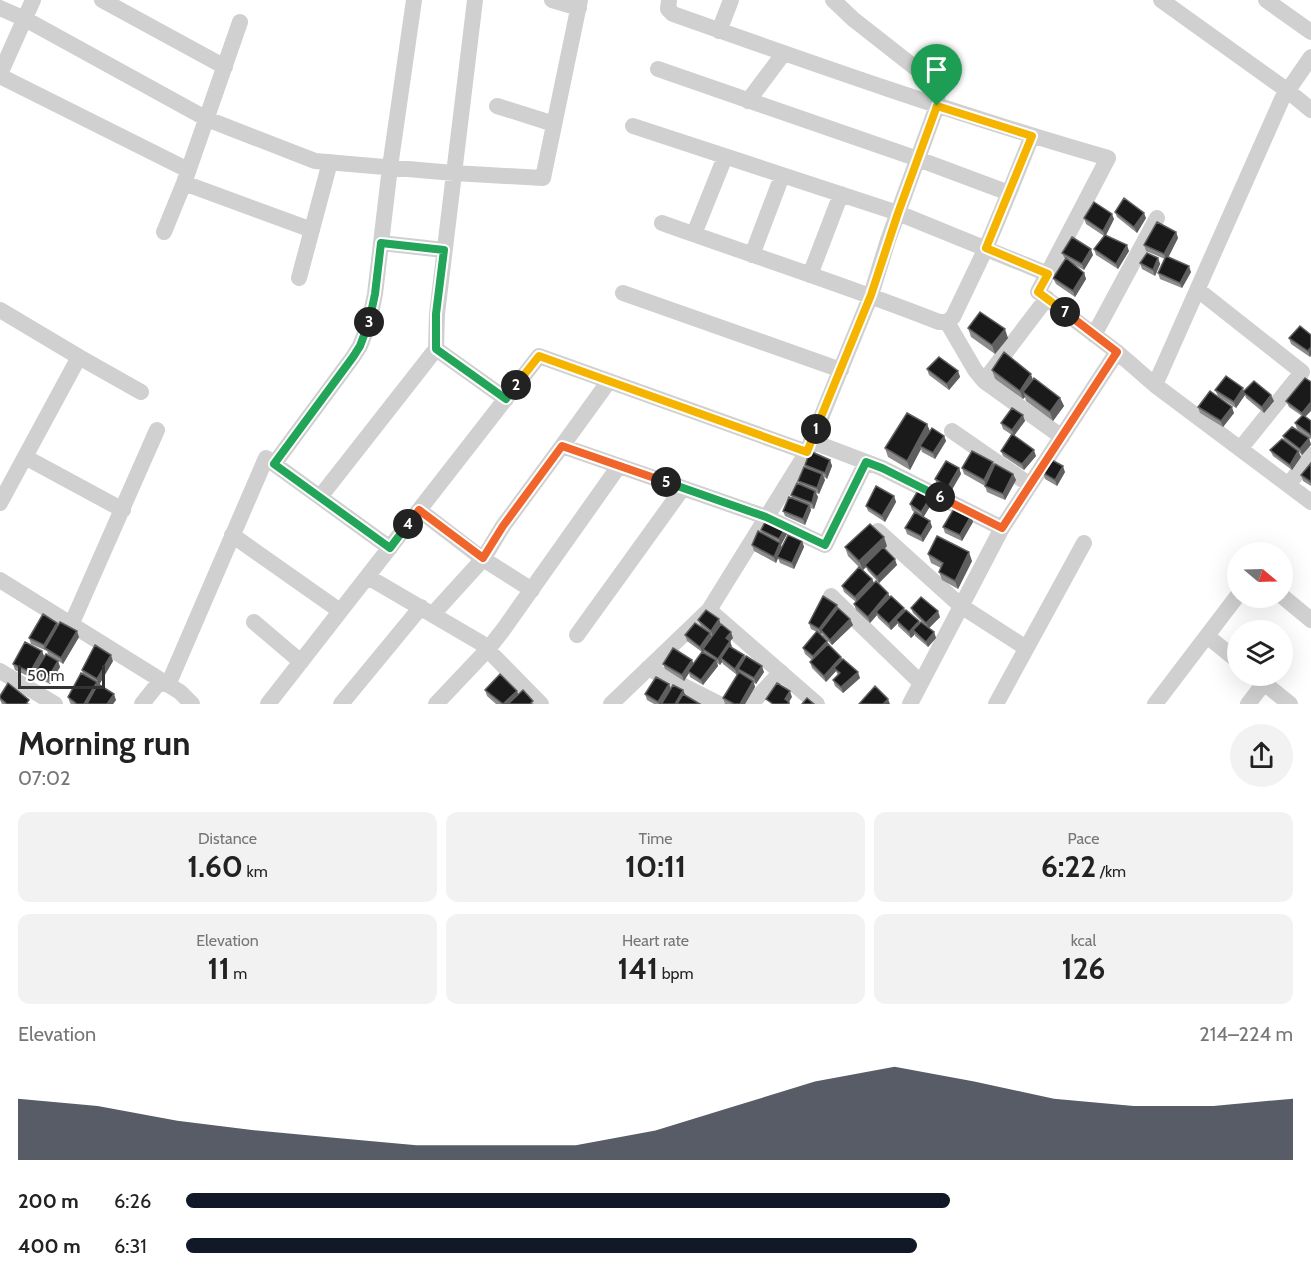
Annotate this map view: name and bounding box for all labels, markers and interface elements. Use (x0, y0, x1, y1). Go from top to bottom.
pin (911, 44, 962, 106)
icon: arrive (920, 53, 953, 86)
pin: 7 (1050, 297, 1080, 327)
text: 7 (1061, 302, 1069, 321)
pin: 3 (354, 307, 384, 337)
text: 3 (365, 312, 373, 331)
pin: 2 (501, 370, 531, 400)
text: 2 (512, 375, 520, 394)
pin: 1 (801, 414, 831, 444)
text: 1 (813, 419, 819, 438)
pin: 5 (651, 467, 681, 497)
text: 5 (662, 472, 670, 491)
pin: 6 (925, 482, 955, 512)
text: 6 (936, 487, 945, 506)
pin: 4 (393, 509, 423, 539)
text: 4 (403, 514, 413, 533)
north arrow (1227, 542, 1293, 608)
map controls (1227, 542, 1293, 686)
button: layers (1227, 620, 1293, 686)
scale bar (18, 662, 105, 690)
text: 50 m (27, 666, 64, 685)
text: Morning run (18, 723, 190, 763)
button: share (1230, 724, 1293, 787)
text: 07:02 (18, 766, 70, 790)
text: Distance (198, 829, 257, 848)
text: Time (639, 829, 673, 848)
text: Pace (1068, 829, 1099, 848)
text: 1.60 (187, 848, 243, 885)
text: 10:11 (625, 848, 686, 885)
text: 6:22 (1041, 848, 1096, 885)
text: km (243, 862, 268, 881)
text: /km (1096, 862, 1126, 881)
text: Elevation (196, 931, 259, 950)
text: Heart rate (622, 931, 689, 950)
text: kcal (1071, 931, 1096, 950)
text: 11 (208, 950, 230, 987)
text: 141 (618, 950, 658, 987)
text: 126 (1062, 950, 1105, 987)
text: m (230, 964, 247, 983)
text: bpm (658, 964, 693, 983)
text: Elevation (18, 1022, 96, 1046)
text: 214–224 m (1199, 1022, 1293, 1046)
text: 200 m (18, 1189, 79, 1213)
text: 6:26 (114, 1189, 151, 1213)
text: 400 m (18, 1234, 81, 1258)
text: 6:31 (114, 1234, 147, 1258)

